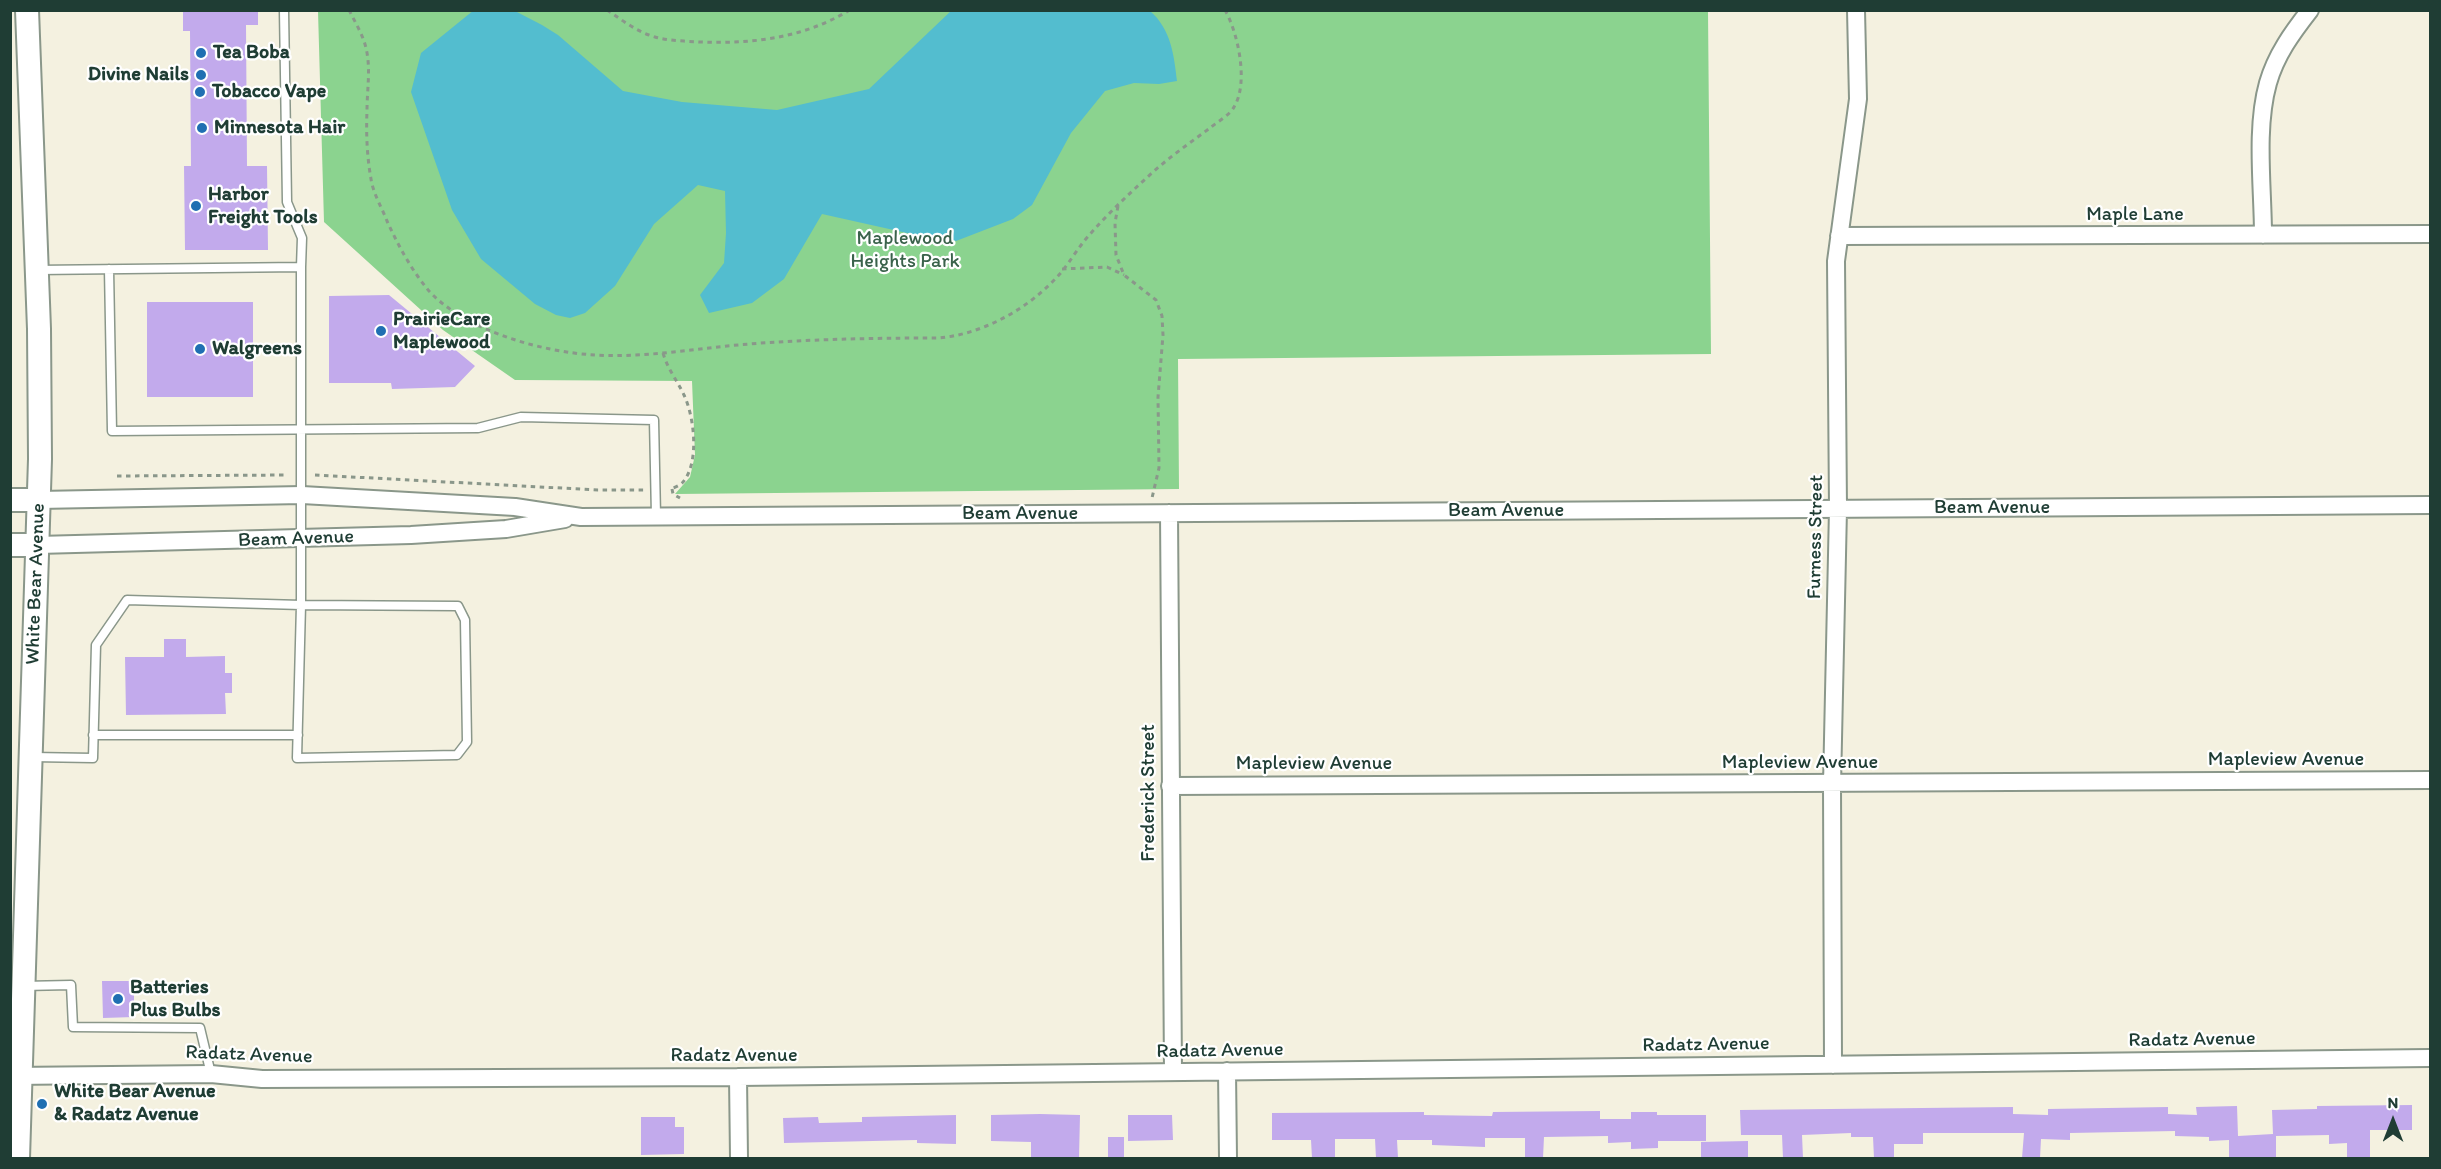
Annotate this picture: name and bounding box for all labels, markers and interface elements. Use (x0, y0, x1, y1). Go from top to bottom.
place label: Tea Boba (213, 41, 290, 65)
marker: Tea Boba (194, 46, 208, 60)
place label: Divine Nails (88, 63, 189, 87)
marker: Divine Nails (194, 68, 208, 82)
place label: Tobacco Vape (212, 80, 326, 104)
marker: Tobacco Vape (193, 85, 207, 99)
place label: Minnesota Hair (214, 116, 345, 140)
marker: Minnesota Hair (195, 121, 209, 135)
place label: Harbor Freight Tools (208, 183, 318, 230)
marker: Harbor Freight Tools (189, 199, 203, 213)
street label: Maple Lane (2086, 203, 2184, 227)
park label: Maplewood Heights Park (850, 227, 960, 274)
place label: PrairieCare Maplewood (393, 308, 490, 355)
marker: PrairieCare Maplewood (374, 324, 388, 338)
place label: Walgreens (212, 337, 302, 361)
marker: Walgreens (193, 342, 207, 356)
street label: Furness Street (1803, 475, 1829, 599)
street label: Beam Avenue (1934, 496, 2050, 520)
street label: Beam Avenue (1448, 499, 1564, 523)
street label: Beam Avenue (962, 502, 1078, 526)
street label: White Bear Avenue (21, 503, 51, 665)
street label: Beam Avenue (238, 525, 354, 553)
street label: Frederick Street (1137, 724, 1161, 862)
street label: Mapleview Avenue (2208, 748, 2364, 772)
street label: Mapleview Avenue (1722, 751, 1878, 775)
street label: Mapleview Avenue (1236, 752, 1392, 776)
place label: Batteries Plus Bulbs (130, 976, 221, 1023)
marker: Batteries Plus Bulbs (111, 992, 125, 1006)
street label: Radatz Avenue (2128, 1027, 2256, 1053)
street label: Radatz Avenue (1642, 1032, 1770, 1058)
street label: Radatz Avenue (1156, 1038, 1284, 1064)
street label: Radatz Avenue (185, 1041, 313, 1069)
street label: Radatz Avenue (670, 1044, 798, 1068)
place label: White Bear Avenue & Radatz Avenue (54, 1080, 216, 1127)
north arrow (2363, 1091, 2423, 1151)
text: N (2388, 1093, 2398, 1112)
marker: White Bear Avenue & Radatz Avenue (35, 1097, 49, 1111)

